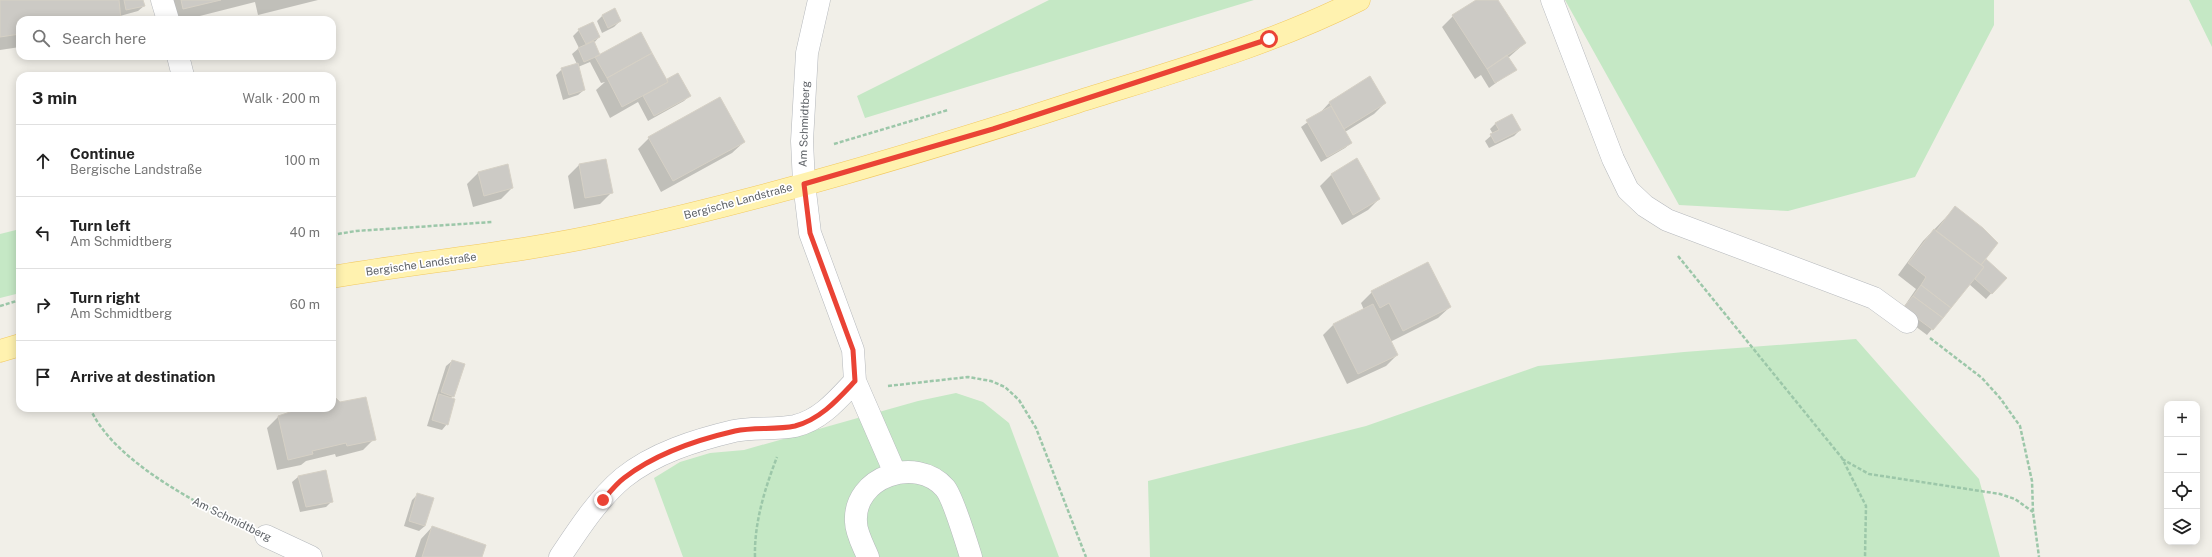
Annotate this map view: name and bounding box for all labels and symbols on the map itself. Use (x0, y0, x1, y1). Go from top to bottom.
route start (1260, 30, 1278, 48)
street label: Am Schmidtberg (796, 80, 812, 167)
street label: Bergische Landstraße (682, 181, 794, 221)
street label: Bergische Landstraße (365, 250, 477, 278)
route end (594, 491, 612, 509)
street label: Am Schmidtberg (191, 495, 274, 543)

